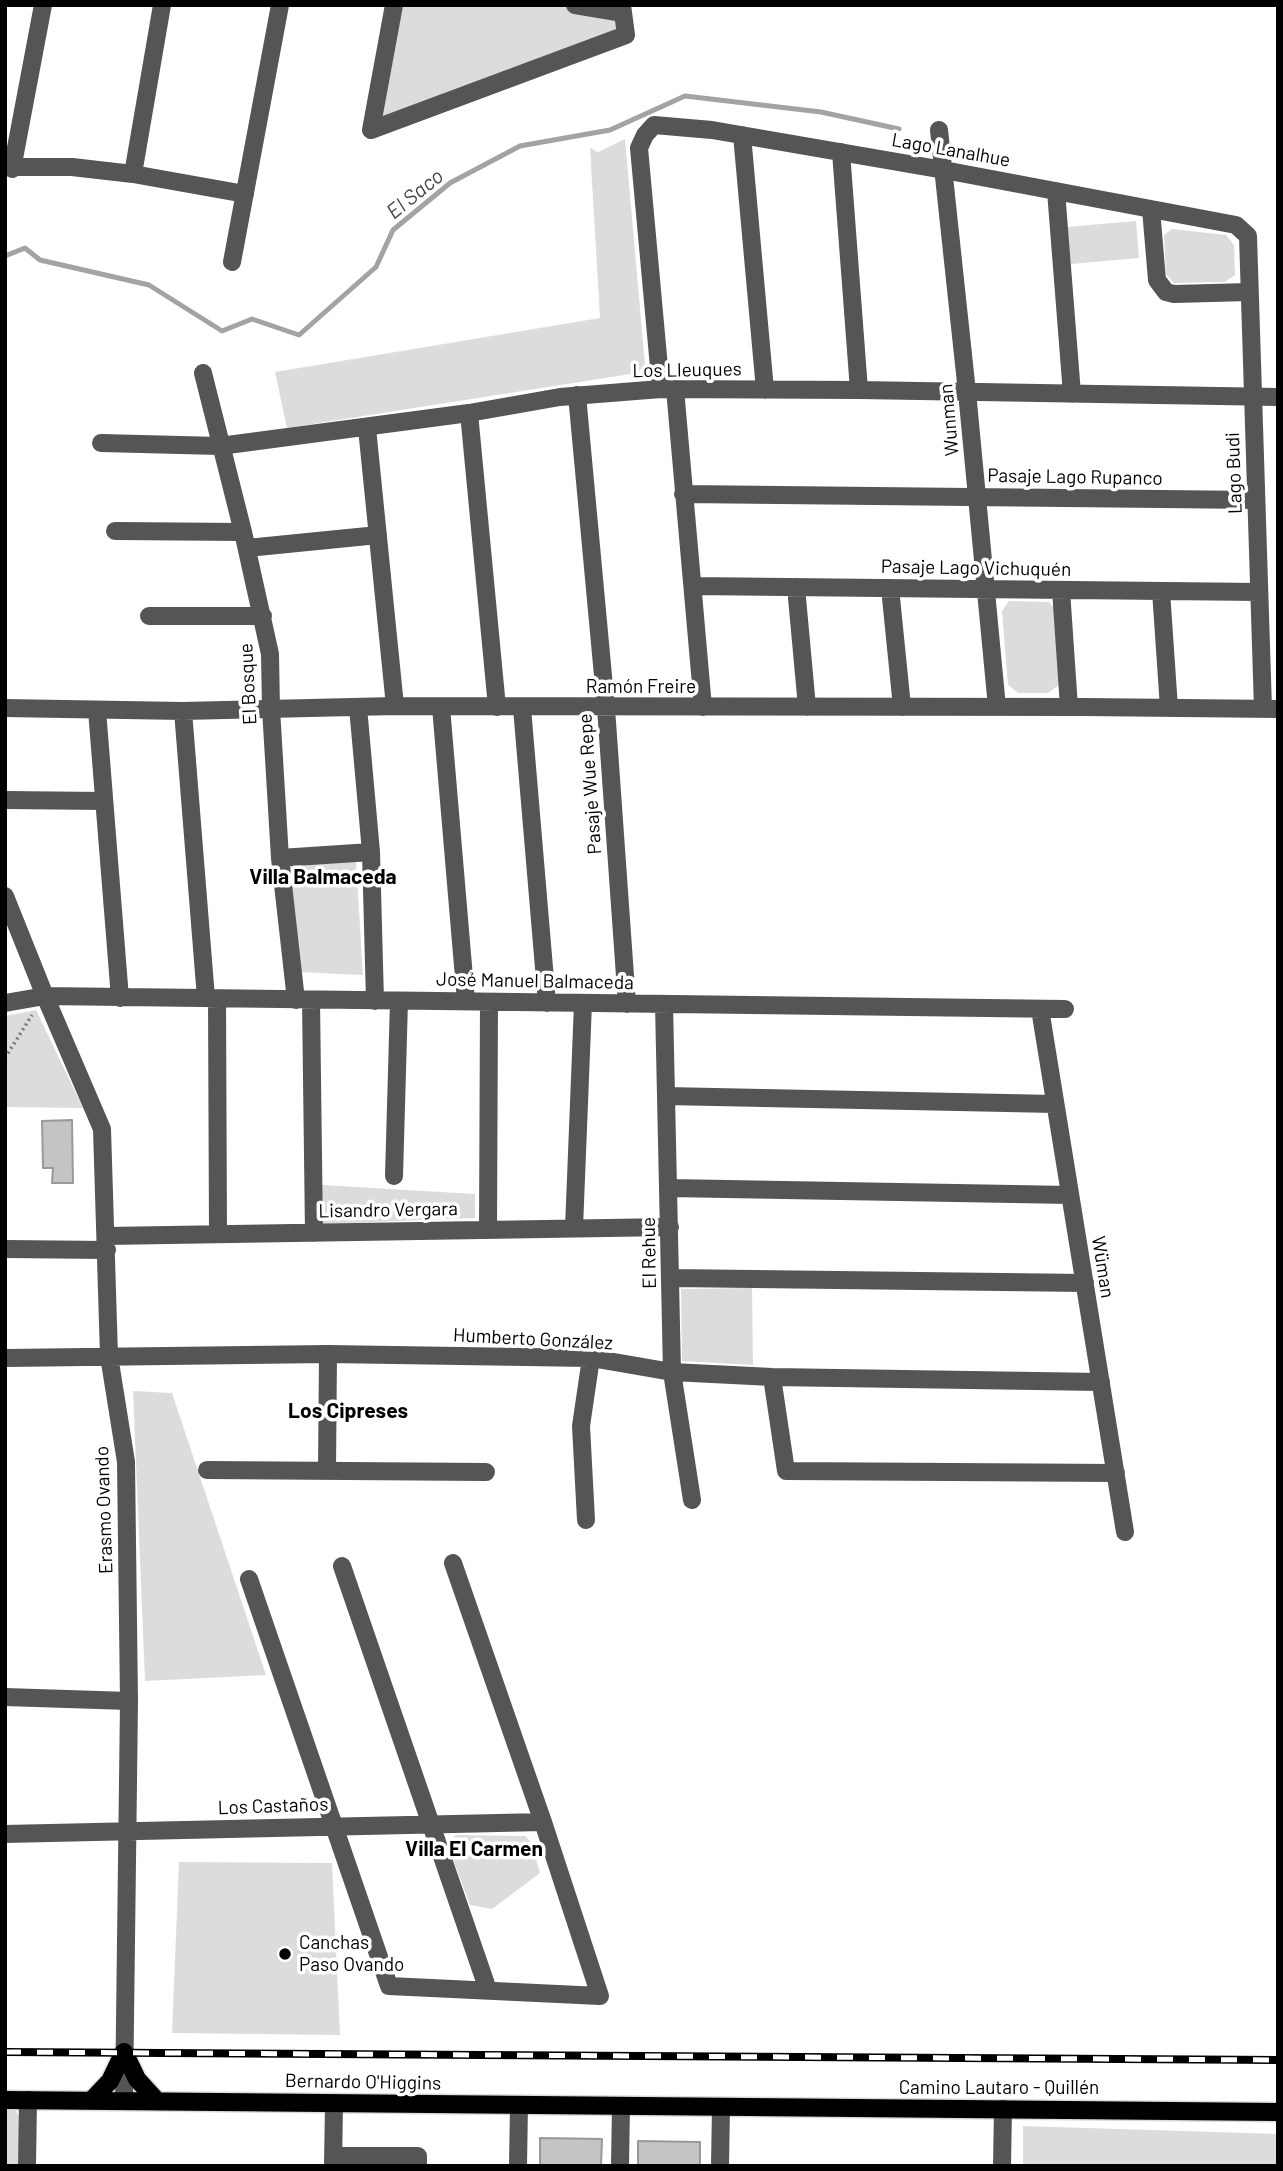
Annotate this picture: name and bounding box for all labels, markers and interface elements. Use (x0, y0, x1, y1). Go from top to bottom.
street label: Lago Lanalhue (890, 128, 1012, 172)
water label: El Saco (382, 164, 448, 224)
street label: Los Lleuques (632, 358, 742, 382)
street label: Wunman (934, 383, 964, 457)
street label: Lago Budi (1221, 432, 1247, 514)
street label: Pasaje Lago Rupanco (987, 464, 1163, 490)
street label: Pasaje Lago Vichuquén (881, 555, 1071, 581)
street label: El Bosque (234, 643, 262, 725)
street label: Ramón Freire (586, 676, 696, 698)
street label: Pasaje Wue Repe (574, 713, 606, 855)
district label: Villa Balmaceda (249, 864, 397, 890)
street label: José Manuel Balmaceda (436, 968, 634, 994)
street label: Lisandro Vergara (318, 1197, 458, 1223)
street label: El Rehue (637, 1217, 661, 1289)
street label: Wüman (1087, 1234, 1119, 1300)
street label: Humberto González (453, 1323, 613, 1355)
district label: Los Cipreses (288, 1398, 408, 1424)
street label: Erasmo Ovando (90, 1446, 118, 1574)
street label: Los Castaños (217, 1793, 329, 1819)
district label: Villa El Carmen (405, 1836, 543, 1862)
place label: Canchas Paso Ovando (299, 1932, 404, 1976)
marker: Canchas Paso Ovando (277, 1946, 293, 1962)
street label: Bernardo O'Higgins (285, 2069, 441, 2095)
street label: Camino Lautaro - Quillén (899, 2077, 1099, 2099)

